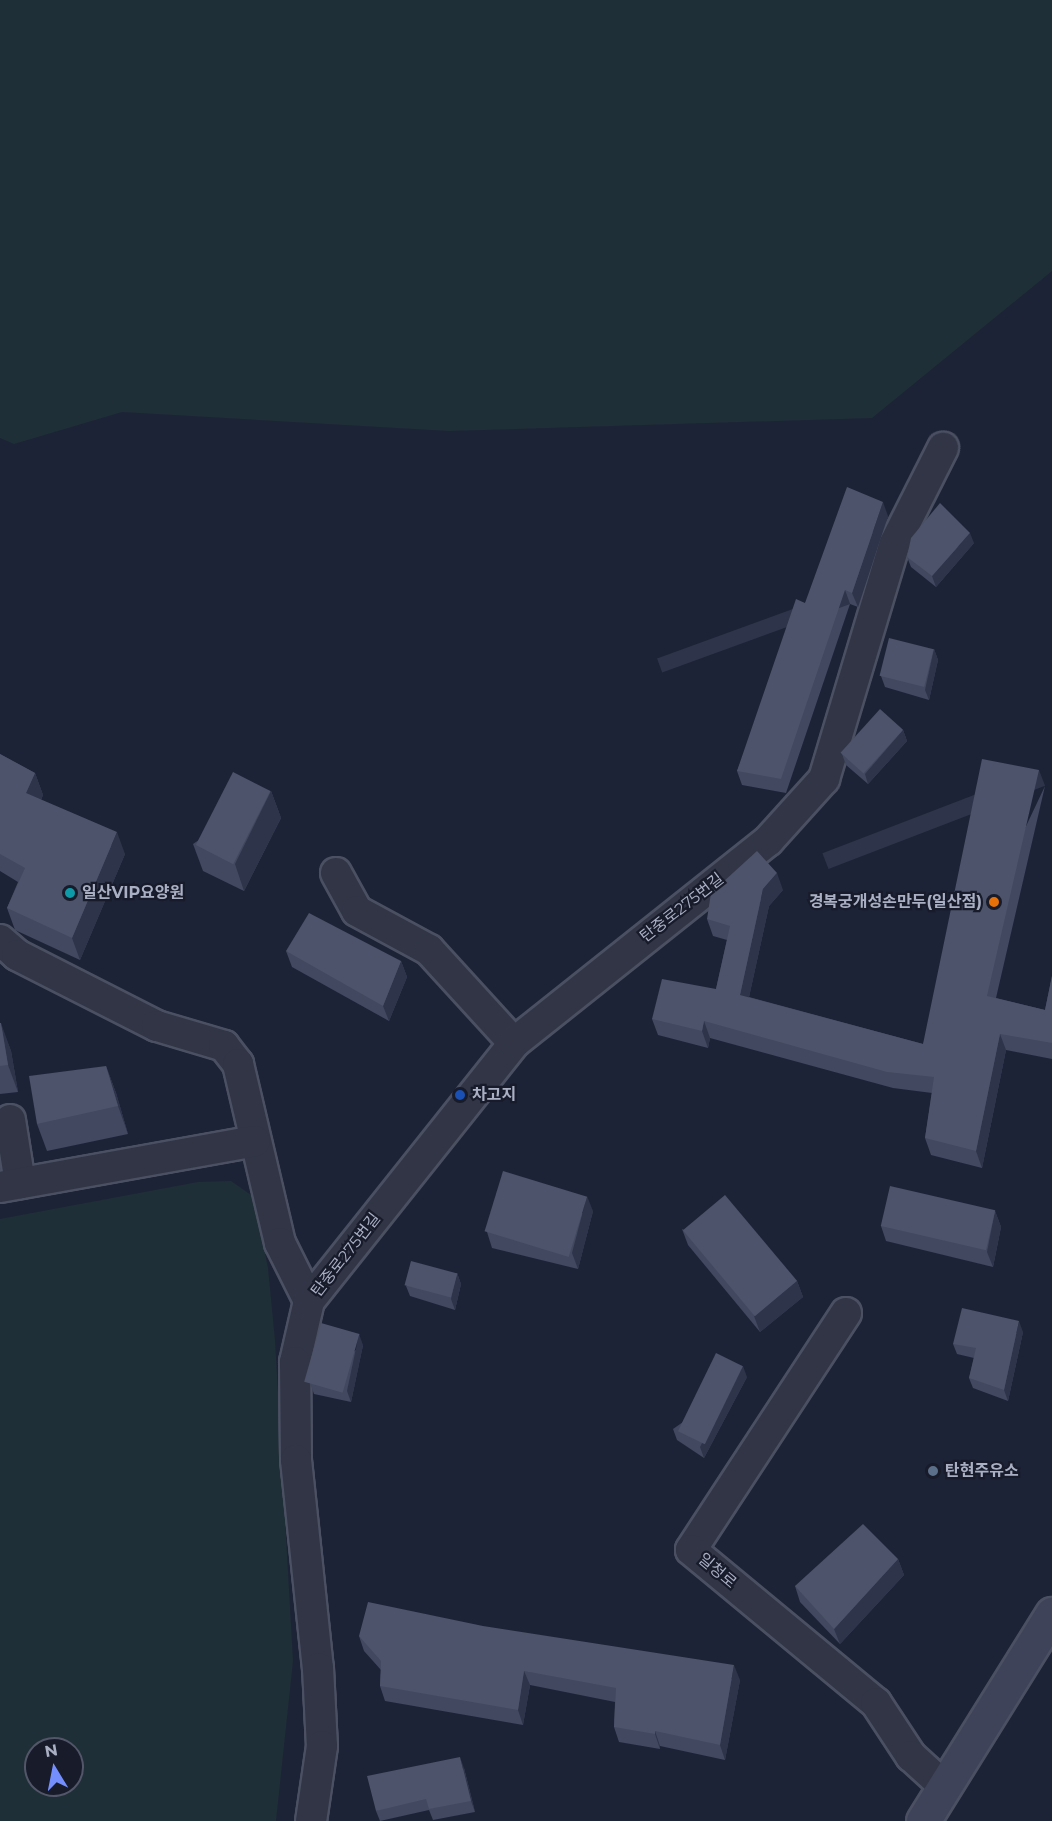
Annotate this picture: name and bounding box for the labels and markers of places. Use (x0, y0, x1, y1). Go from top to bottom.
place label: 일산VIP요양원 (82, 883, 184, 903)
marker: 일산VIP요양원 (63, 886, 77, 900)
place label: 경복궁개성손만두(일산점) (809, 892, 982, 912)
marker: 경복궁개성손만두(일산점) (987, 895, 1001, 909)
place label: 차고지 (472, 1085, 516, 1105)
marker: 차고지 (453, 1088, 467, 1102)
place label: 탄현주유소 (945, 1461, 1019, 1481)
marker: 탄현주유소 (926, 1464, 940, 1478)

